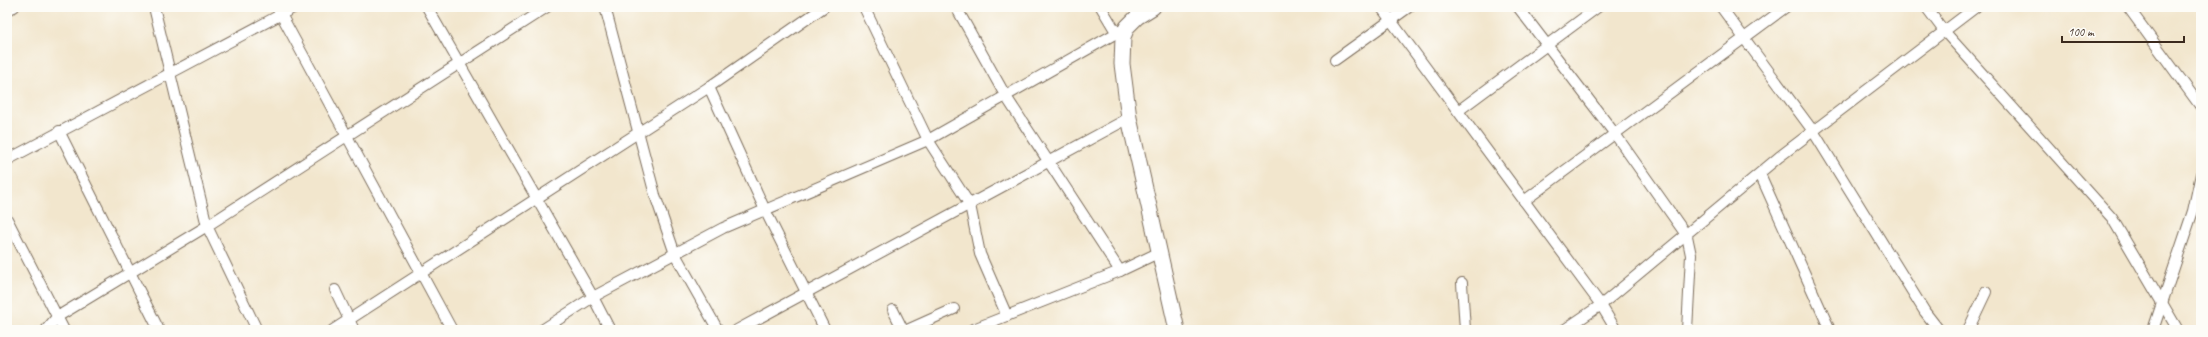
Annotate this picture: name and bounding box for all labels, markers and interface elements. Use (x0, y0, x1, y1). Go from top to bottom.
scale bar (2062, 18, 2184, 44)
text: 100 m (2068, 24, 2095, 40)

